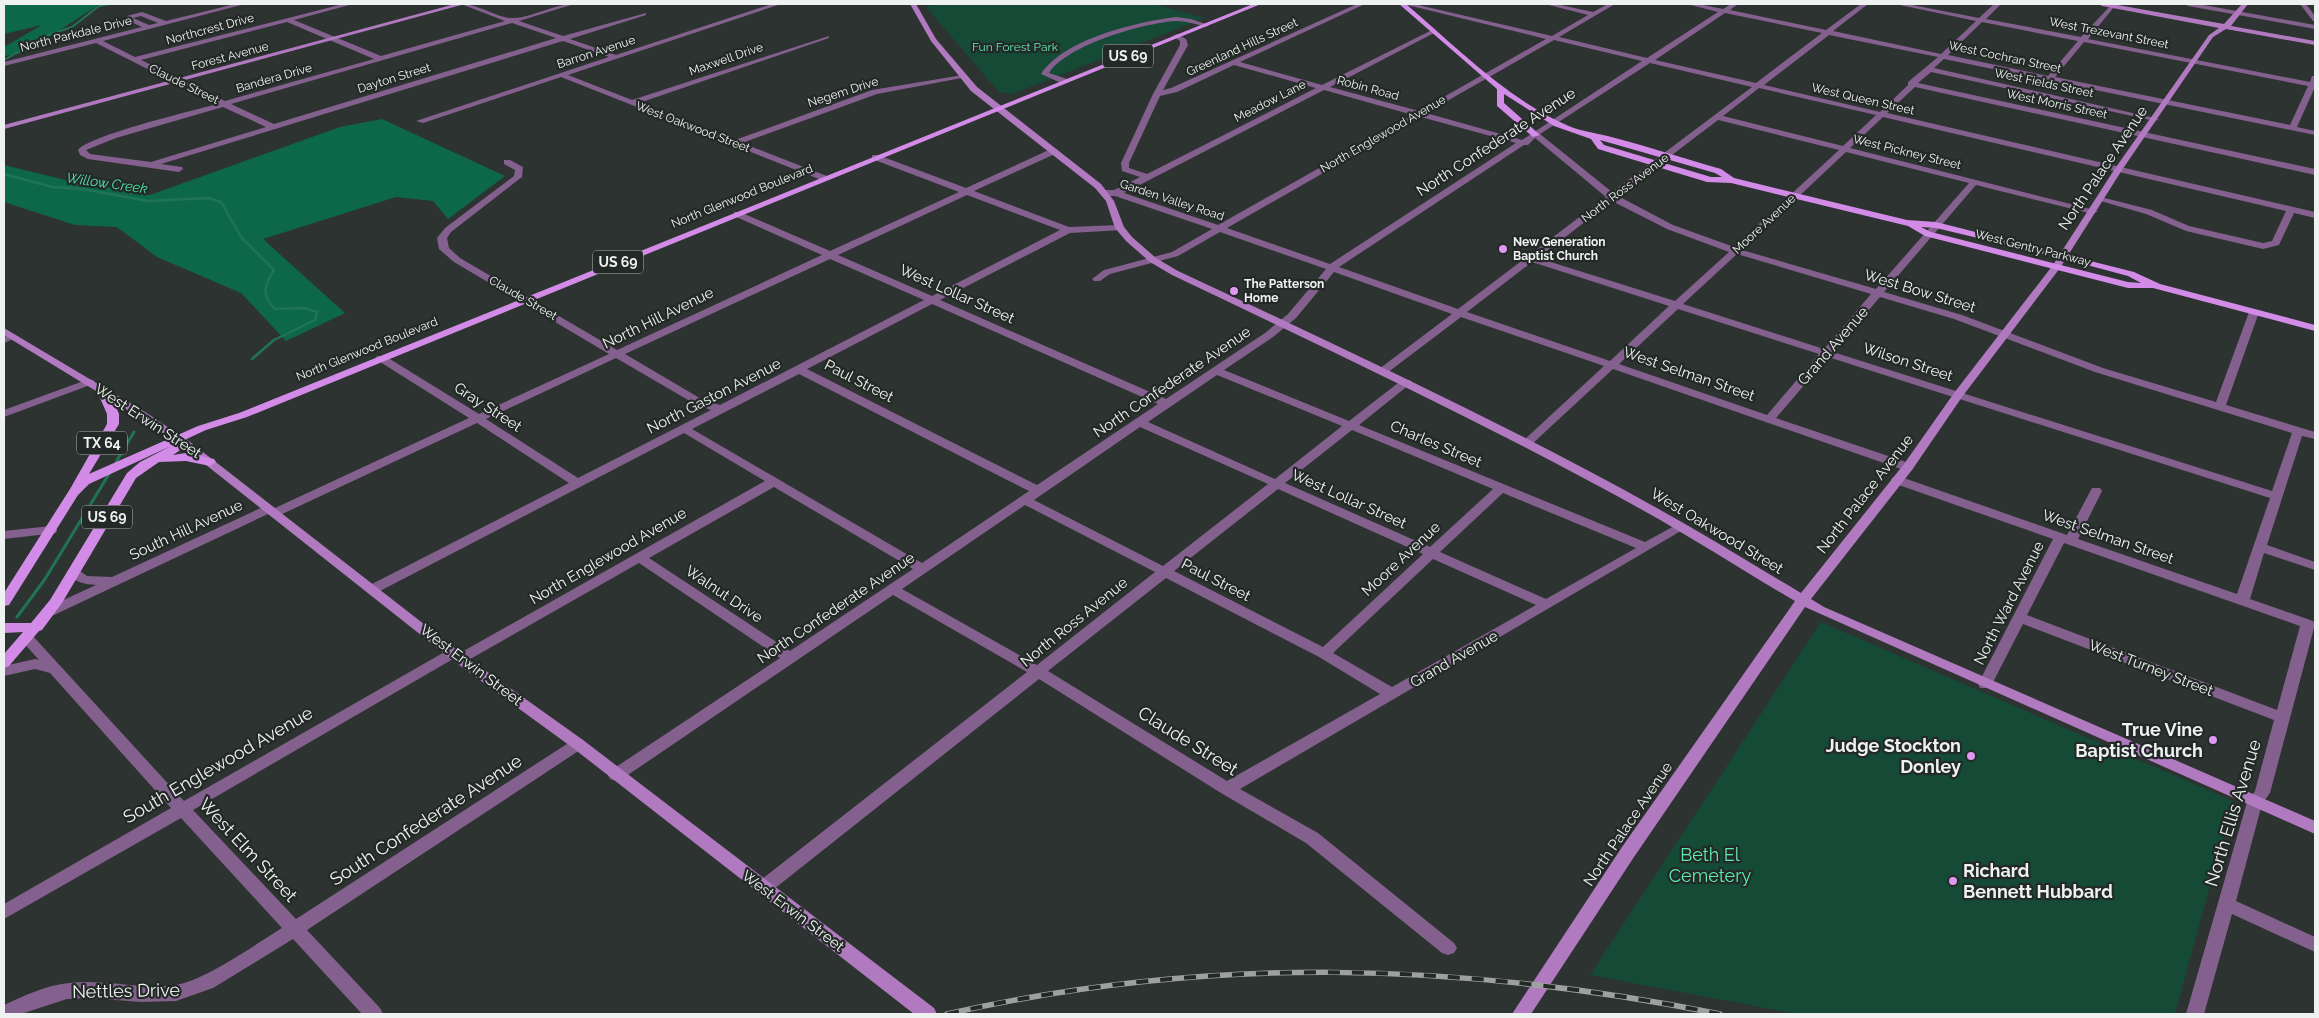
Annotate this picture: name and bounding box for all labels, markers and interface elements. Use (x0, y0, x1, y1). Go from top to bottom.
street label: Northcrest Drive (164, 11, 256, 47)
street label: North Parkdale Drive (19, 13, 133, 55)
street label: Greenland Hills Street (1184, 15, 1300, 79)
street label: West Trezevant Street (2048, 15, 2170, 51)
street label: Barron Avenue (555, 33, 637, 71)
street label: West Cochran Street (1947, 38, 2063, 76)
street label: Forest Avenue (190, 39, 270, 73)
street label: Maxwell Drive (687, 40, 765, 78)
park label: Fun Forest Park (972, 40, 1059, 54)
road number: US 69 (1103, 44, 1153, 68)
street label: Bandera Drive (234, 60, 314, 96)
street label: Dayton Street (356, 60, 432, 96)
street label: Claude Street (147, 61, 221, 107)
street label: West Fields Street (1993, 66, 2095, 100)
street label: Robin Road (1335, 73, 1401, 103)
street label: Negem Drive (806, 74, 880, 110)
street label: Meadow Lane (1232, 77, 1308, 125)
street label: West Queen Street (1810, 80, 1916, 118)
street label: North Confederate Avenue (1413, 84, 1579, 200)
street label: West Morris Street (2005, 87, 2109, 121)
street label: North Englewood Avenue (1318, 92, 1448, 176)
street label: West Oakwood Street (634, 99, 752, 155)
street label: North Palace Avenue (2055, 102, 2151, 234)
street label: West Pickney Street (1851, 132, 1963, 172)
street label: North Ross Avenue (1579, 151, 1671, 225)
street label: North Glenwood Boulevard (669, 161, 815, 231)
water label: Willow Creek (65, 169, 149, 197)
street label: Garden Valley Road (1118, 177, 1226, 223)
street label: Moore Avenue (1730, 191, 1798, 257)
street label: West Gentry Parkway (1974, 227, 2093, 269)
place label: New Generation Baptist Church (1513, 235, 1606, 263)
marker: New Generation Baptist Church (1497, 243, 1509, 255)
road number: US 69 (593, 250, 643, 274)
street label: West Lollar Street (897, 261, 1017, 327)
street label: West Bow Street (1862, 266, 1978, 316)
street label: Claude Street (487, 273, 559, 323)
place label: The Patterson Home (1244, 277, 1324, 305)
street label: North Hill Avenue (600, 283, 717, 353)
marker: The Patterson Home (1228, 285, 1240, 297)
street label: Grand Avenue (1794, 303, 1872, 389)
street label: North Glenwood Boulevard (294, 314, 440, 384)
street label: North Confederate Avenue (1090, 322, 1254, 441)
street label: Wilson Street (1861, 339, 1955, 385)
street label: West Selman Street (1621, 343, 1757, 405)
street label: North Gaston Avenue (644, 354, 784, 438)
street label: Paul Street (821, 356, 897, 406)
street label: Gray Street (451, 378, 525, 436)
street label: West Erwin Street (91, 380, 205, 462)
street label: Charles Street (1387, 417, 1485, 471)
street label: North Palace Avenue (1813, 431, 1917, 557)
road number: TX 64 (77, 432, 127, 454)
street label: West Lollar Street (1289, 466, 1409, 532)
street label: West Oakwood Street (1647, 484, 1787, 578)
street label: South Hill Avenue (127, 496, 246, 564)
street label: North Englewood Avenue (526, 504, 690, 608)
road number: US 69 (82, 506, 132, 528)
street label: West Selman Street (2040, 506, 2176, 568)
street label: Moore Avenue (1358, 518, 1444, 600)
street label: North Ward Avenue (1970, 538, 2048, 668)
street label: North Confederate Avenue (754, 548, 918, 667)
street label: Paul Street (1178, 555, 1254, 605)
street label: Walnut Drive (682, 562, 766, 627)
street label: North Ross Avenue (1017, 573, 1131, 671)
street label: West Erwin Street (416, 621, 526, 709)
street label: Grand Avenue (1407, 627, 1501, 691)
street label: West Turney Street (2086, 636, 2216, 700)
street label: South Englewood Avenue (119, 701, 317, 827)
street label: Claude Street (1134, 701, 1242, 780)
place label: True Vine Baptist Church (2075, 719, 2203, 761)
marker: True Vine Baptist Church (2207, 734, 2219, 746)
place label: Judge Stockton Donley (1826, 735, 1961, 777)
street label: North Ellis Avenue (2200, 736, 2265, 889)
street label: South Confederate Avenue (326, 749, 526, 890)
marker: Judge Stockton Donley (1965, 750, 1977, 762)
street label: North Palace Avenue (1580, 758, 1676, 890)
street label: West Elm Street (195, 793, 302, 906)
park label: Beth El Cemetery (1669, 844, 1751, 886)
place label: Richard Bennett Hubbard (1963, 860, 2113, 902)
street label: West Erwin Street (738, 867, 848, 955)
marker: Richard Bennett Hubbard (1947, 875, 1959, 887)
street label: Nettles Drive (72, 979, 181, 1002)

